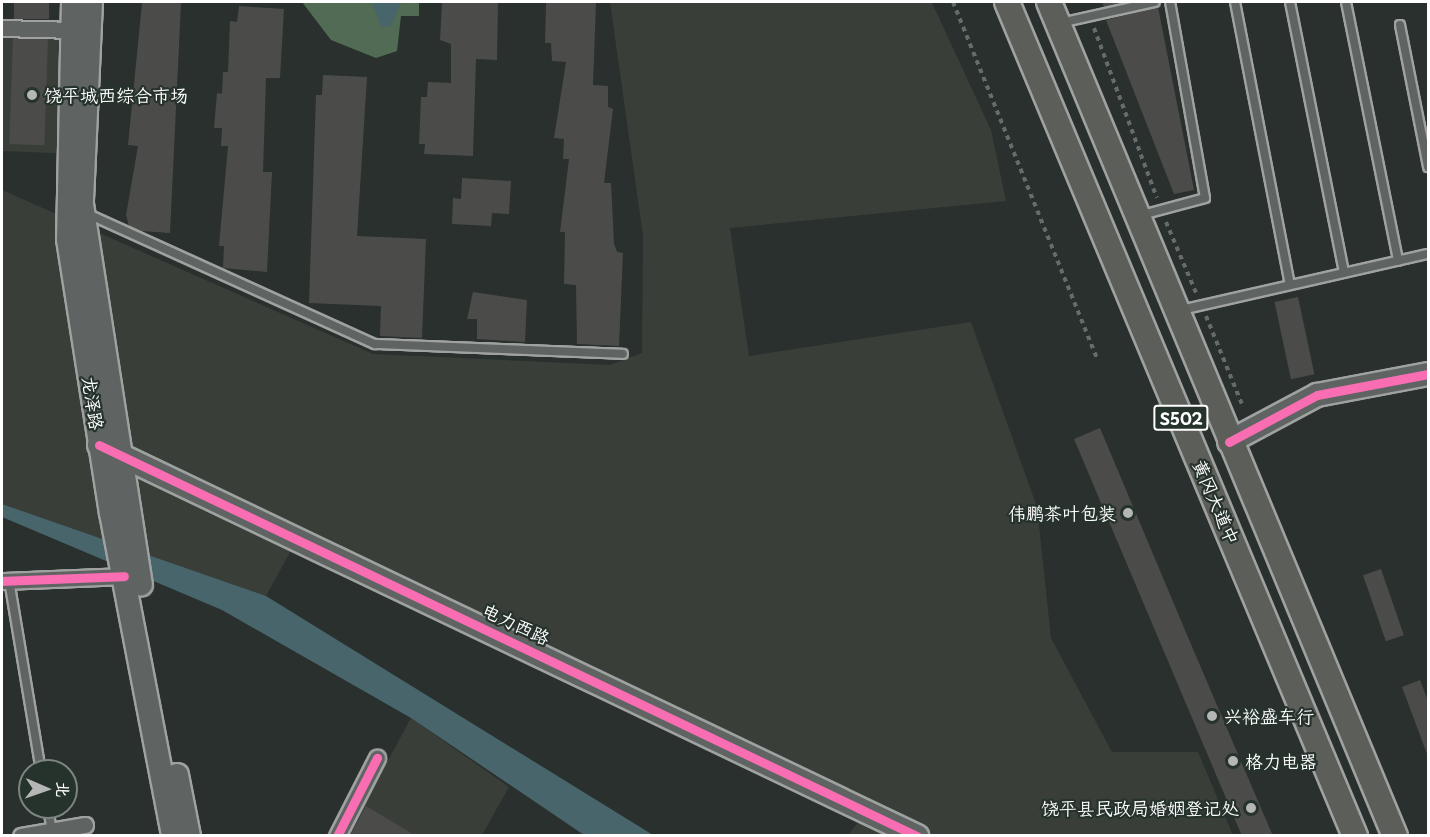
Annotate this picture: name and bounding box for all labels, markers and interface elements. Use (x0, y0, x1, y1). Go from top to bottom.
place label: 饶平城西综合市场 (44, 84, 188, 106)
marker: 饶平城西综合市场 (25, 88, 39, 102)
street label: 龙泽路 (78, 375, 108, 431)
road number: S502 (1152, 405, 1210, 431)
street label: 黄冈大道中 (1188, 456, 1244, 548)
place label: 伟鹏茶叶包装 (1008, 502, 1116, 524)
marker: 伟鹏茶叶包装 (1121, 506, 1135, 520)
street label: 电力西路 (479, 599, 553, 649)
place label: 兴裕盛车行 (1224, 705, 1314, 727)
marker: 兴裕盛车行 (1205, 709, 1219, 723)
place label: 格力电器 (1245, 750, 1317, 772)
marker: 格力电器 (1226, 754, 1240, 768)
north arrow (18, 759, 78, 819)
text: 北 (52, 781, 76, 798)
place label: 饶平县民政局婚姻登记处 (1041, 797, 1239, 819)
marker: 饶平县民政局婚姻登记处 (1244, 801, 1258, 815)

